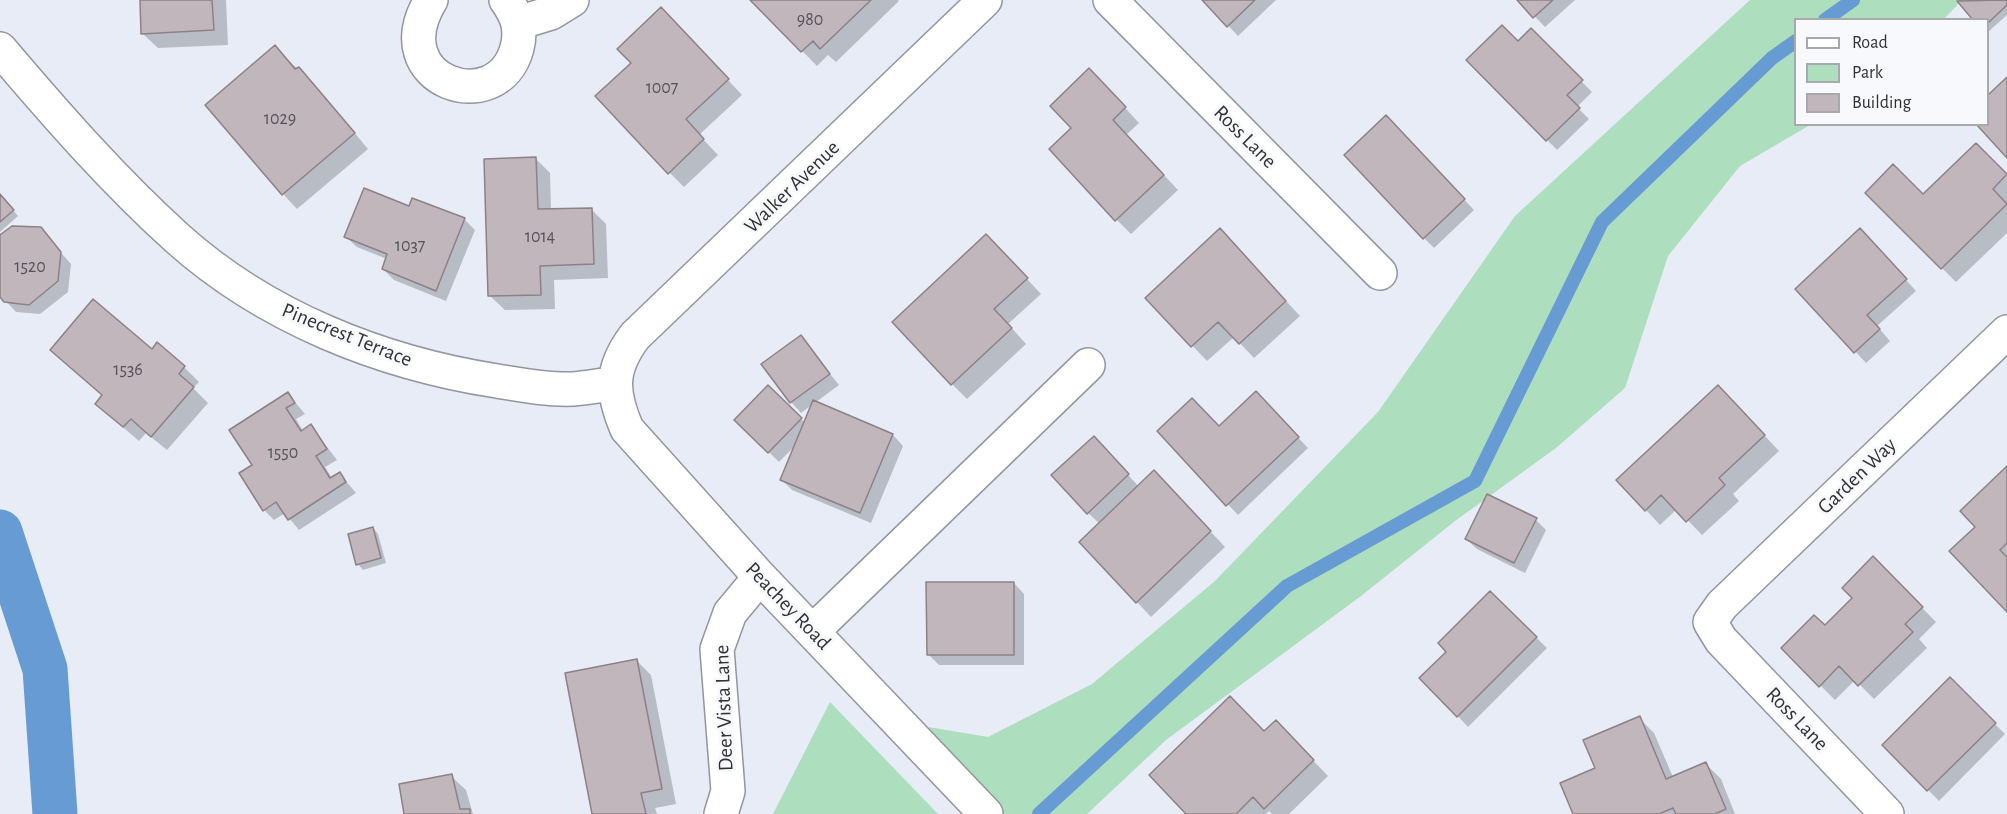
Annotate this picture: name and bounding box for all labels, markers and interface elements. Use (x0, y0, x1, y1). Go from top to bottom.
house number: 980 (797, 9, 823, 31)
legend (1794, 18, 1989, 126)
text: Road (1852, 34, 1888, 52)
text: Park (1852, 64, 1883, 82)
house number: 1007 (646, 77, 678, 99)
text: Building (1852, 94, 1911, 112)
street label: Ross Lane (1208, 100, 1282, 174)
house number: 1029 (264, 108, 296, 130)
street label: Walker Avenue (739, 135, 845, 239)
house number: 1014 (525, 226, 555, 248)
house number: 1037 (395, 235, 425, 257)
house number: 1520 (14, 256, 46, 278)
street label: Pinecrest Terrace (278, 297, 416, 373)
house number: 1536 (113, 359, 143, 381)
street label: Garden Way (1812, 432, 1902, 520)
house number: 1550 (268, 442, 298, 464)
street label: Peachey Road (740, 557, 836, 655)
street label: Deer Vista Lane (709, 644, 739, 772)
street label: Ross Lane (1761, 682, 1833, 756)

